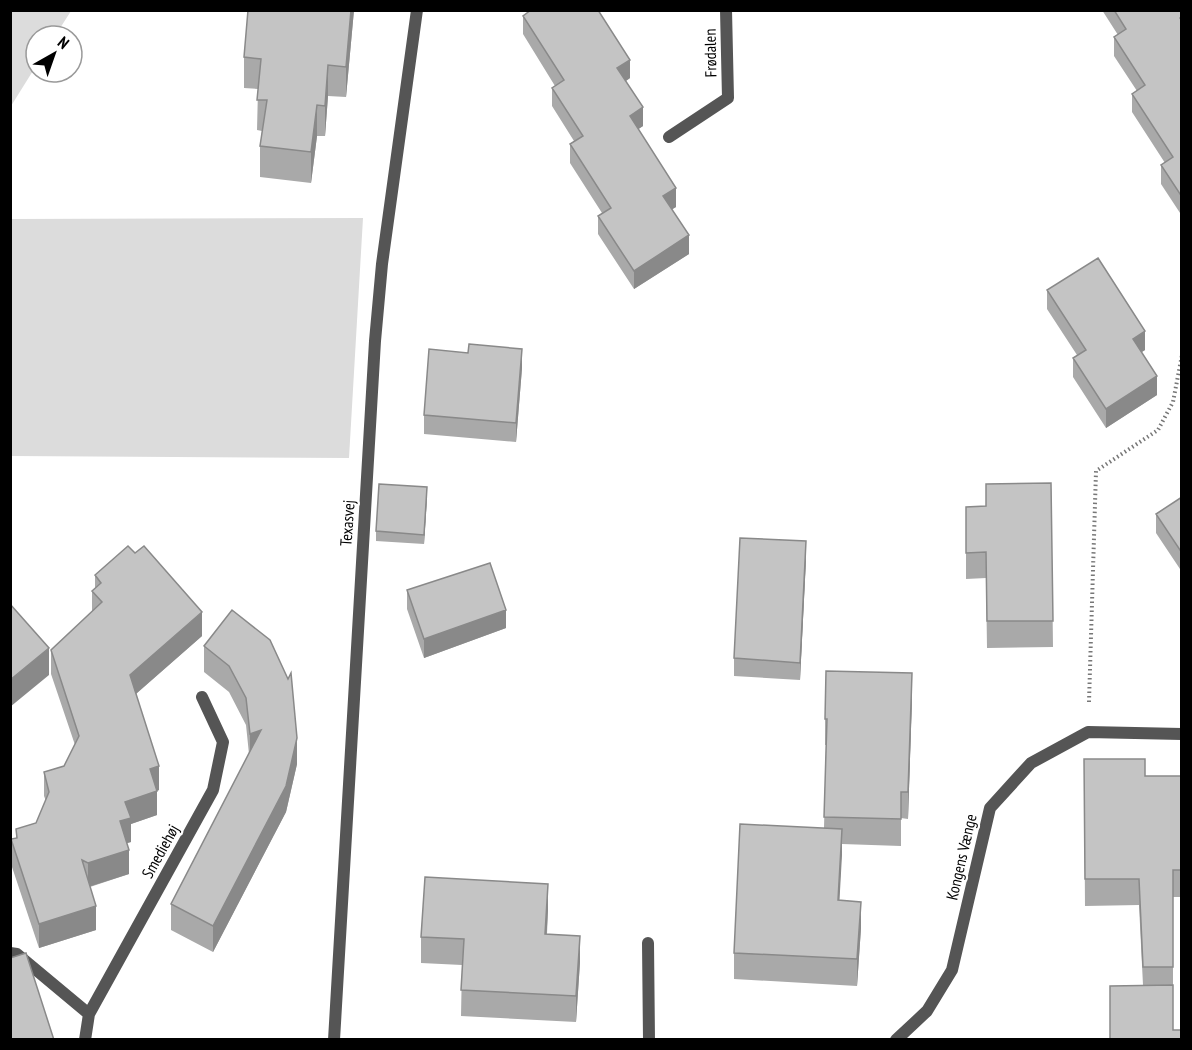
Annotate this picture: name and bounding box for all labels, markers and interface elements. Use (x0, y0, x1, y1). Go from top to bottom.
north arrow (24, 24, 84, 84)
street label: Frødalen (700, 29, 720, 77)
text: N (54, 32, 73, 53)
street label: Texasvej (335, 499, 359, 547)
street label: Kongens Vænge (941, 812, 981, 902)
street label: Smediehøj (137, 821, 183, 881)

